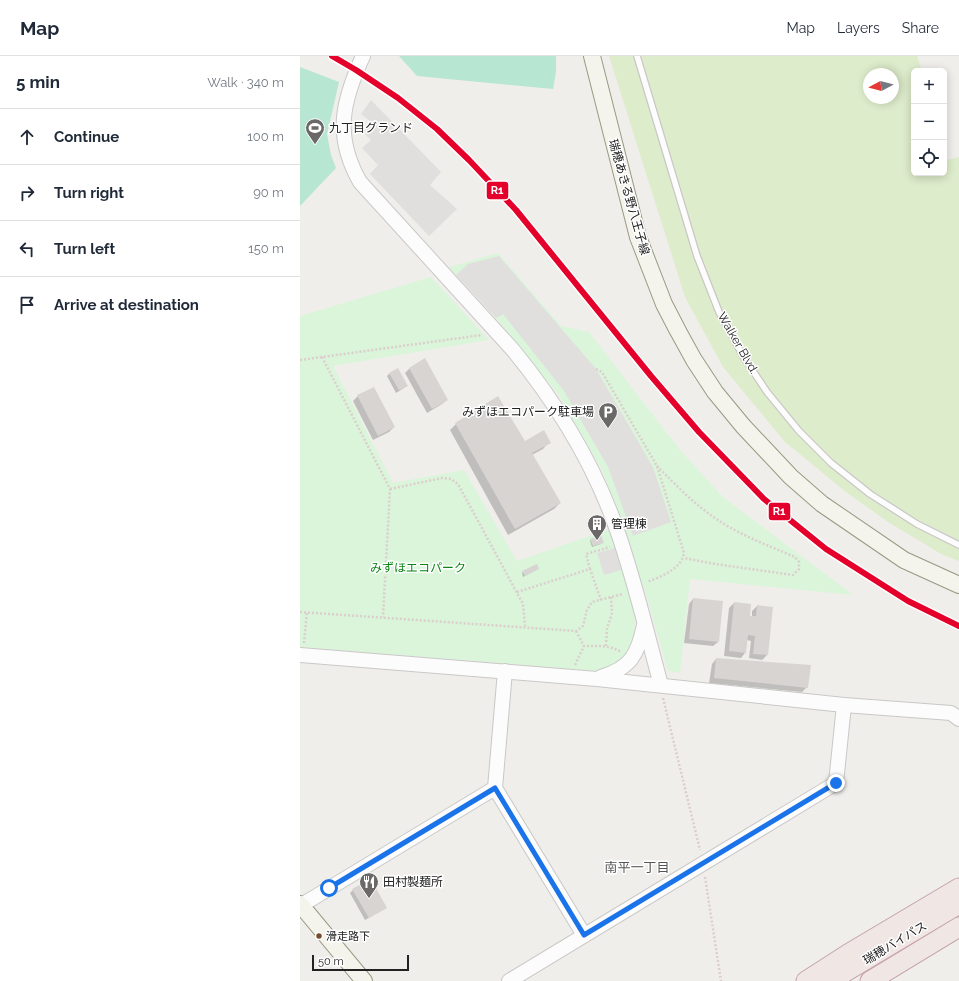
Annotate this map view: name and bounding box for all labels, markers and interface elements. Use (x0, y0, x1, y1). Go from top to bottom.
text: Map (20, 17, 59, 39)
text: Map (787, 20, 815, 36)
text: Layers (837, 20, 880, 36)
text: Share (902, 20, 939, 36)
north arrow (863, 68, 899, 104)
map controls (911, 68, 947, 176)
button: + (911, 68, 947, 104)
text: 5 min (16, 72, 60, 92)
text: Walk · 340 m (207, 75, 284, 90)
button: − (911, 104, 947, 140)
sports icon: 九丁目グランド (304, 117, 326, 145)
place label: 九丁目グランド (329, 121, 413, 135)
icon: ahead (16, 126, 38, 148)
text: Continue (54, 128, 119, 146)
text: 100 m (247, 129, 284, 144)
street label: 瑞穂あきる野八王子線 (606, 138, 652, 256)
button: locate (911, 140, 947, 176)
line badge: R1 (486, 181, 509, 200)
icon: right (16, 182, 38, 204)
text: Turn right (54, 184, 124, 202)
text: R1 (491, 184, 504, 197)
text: 90 m (253, 185, 284, 200)
icon: left (16, 238, 38, 260)
text: Turn left (54, 240, 115, 258)
text: 150 m (248, 241, 284, 256)
icon: arrive (16, 294, 38, 316)
text: Arrive at destination (54, 296, 199, 314)
street label: Walker Blvd. (715, 310, 761, 376)
parking icon: みずほエコパーク駐車場 (597, 401, 619, 429)
place label: みずほエコパーク駐車場 (462, 405, 594, 419)
line badge: R1 (768, 502, 791, 521)
text: R1 (773, 505, 786, 518)
building icon: 管理棟 (586, 513, 608, 541)
place label: 管理棟 (611, 517, 647, 531)
park label: みずほエコパーク (370, 561, 466, 575)
route end (827, 774, 845, 792)
district label: 南平一丁目 (604, 860, 670, 875)
restaurant icon: 田村製麺所 (358, 871, 380, 899)
place label: 田村製麺所 (383, 875, 443, 889)
route start (320, 879, 338, 897)
street label: 瑞穂バイパス (861, 919, 929, 967)
place label: 滑走路下 (326, 930, 370, 943)
marker: 滑走路下 (314, 931, 324, 941)
scale bar (312, 953, 409, 972)
text: 50 m (318, 955, 344, 968)

